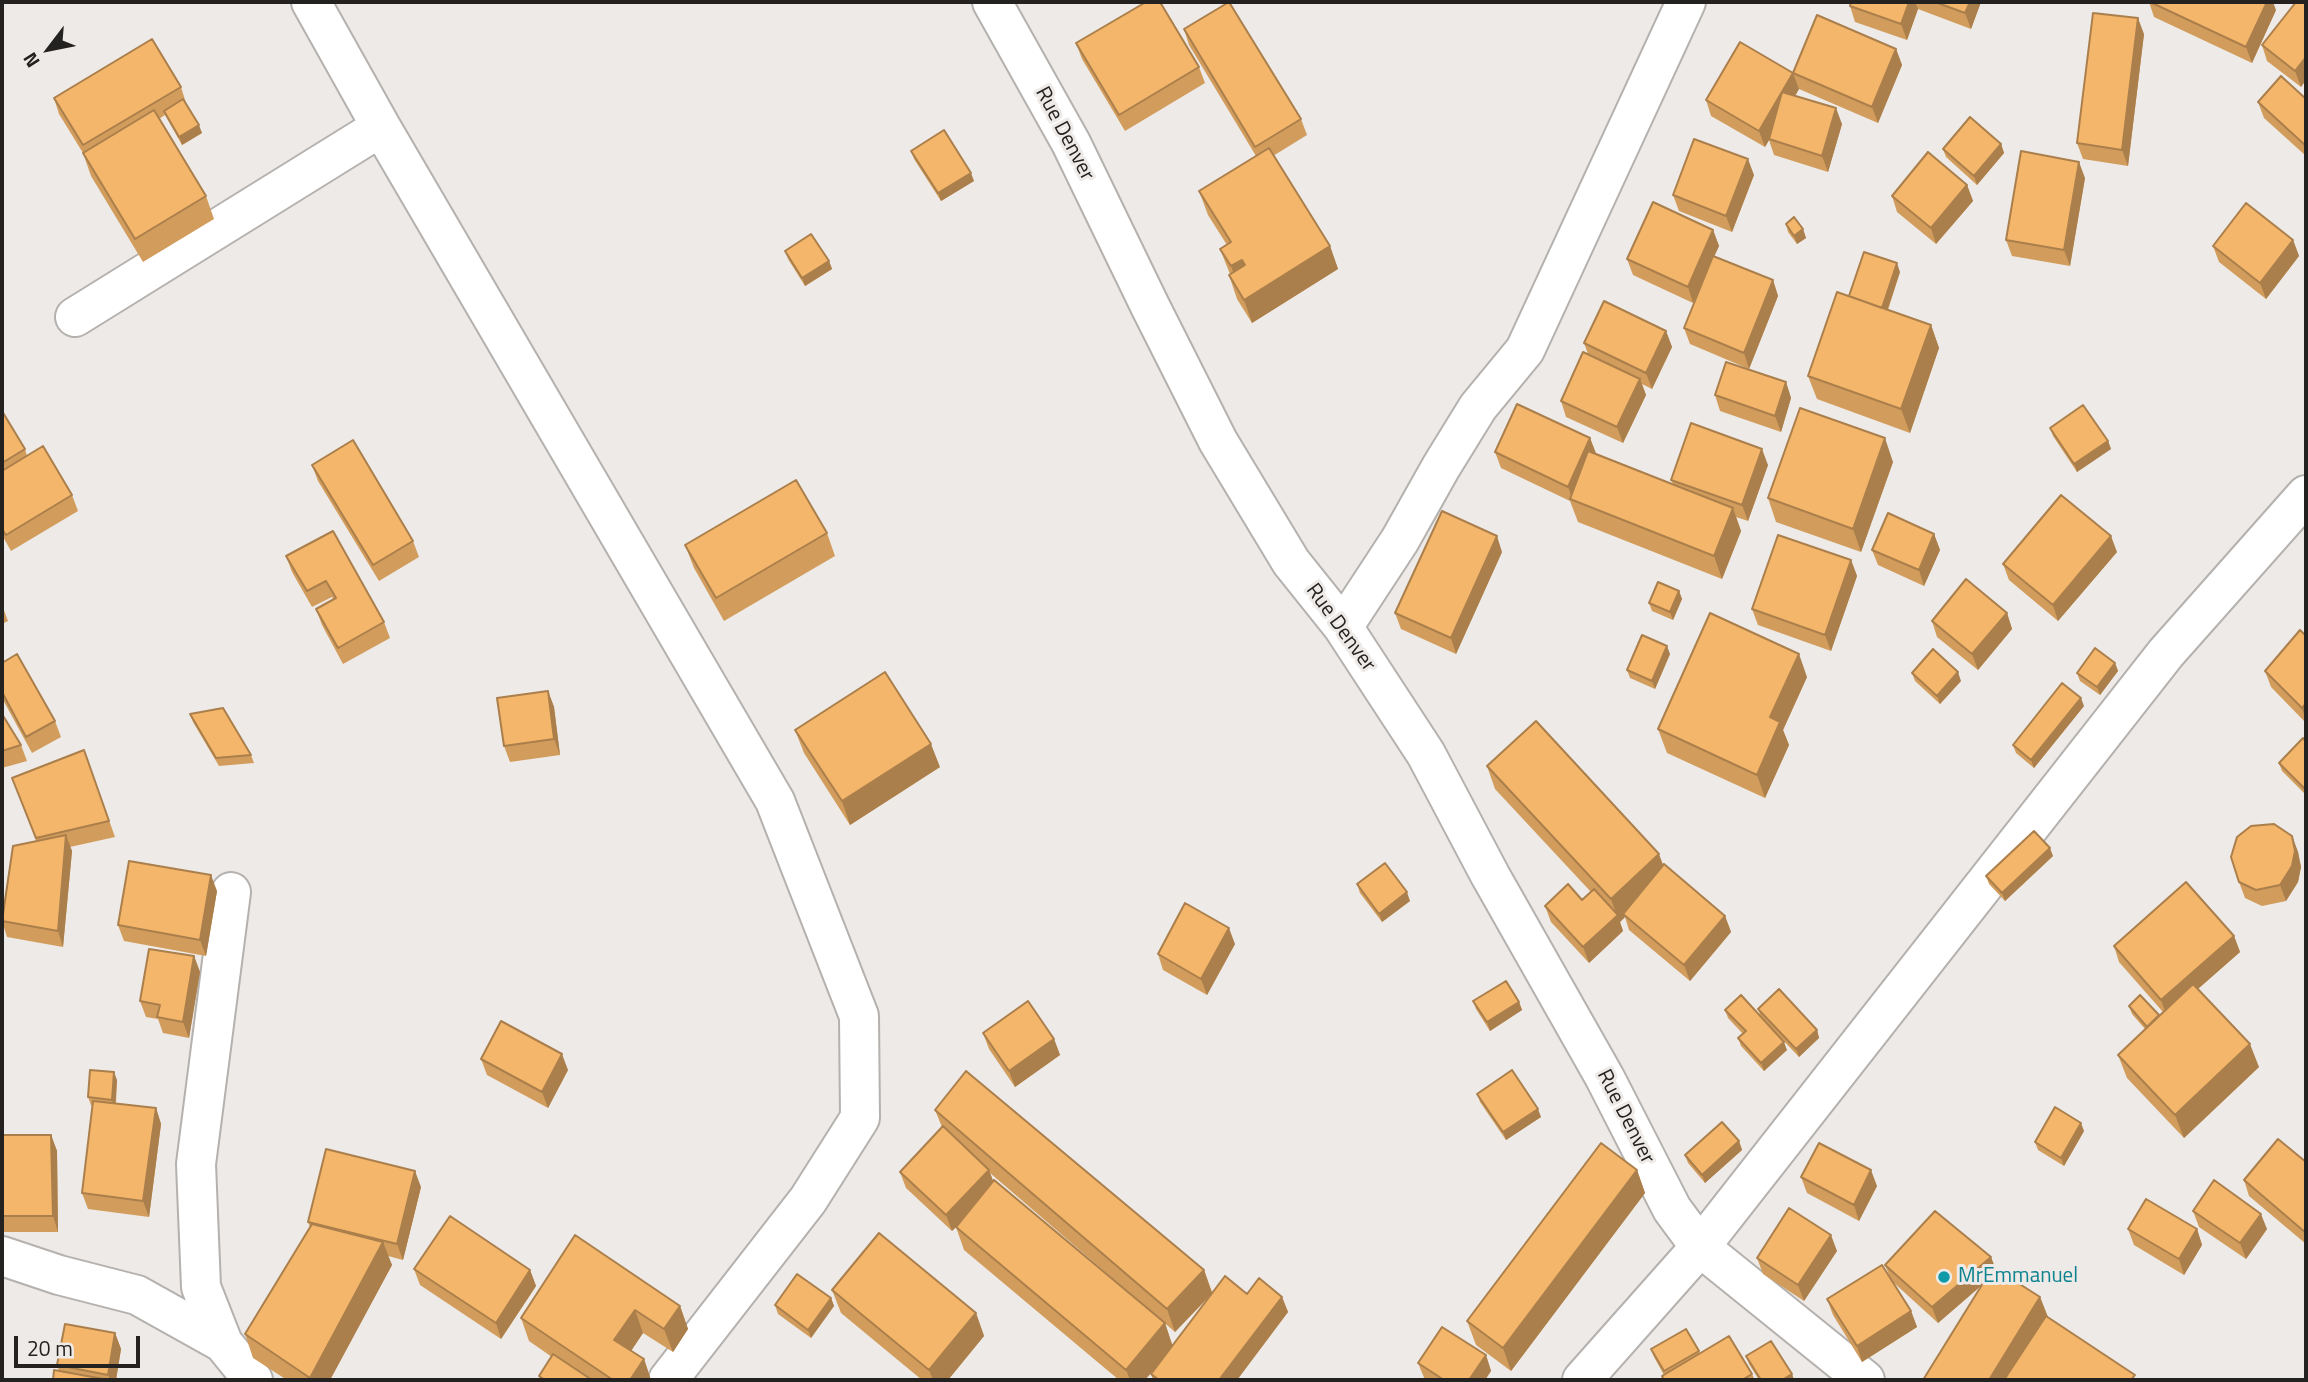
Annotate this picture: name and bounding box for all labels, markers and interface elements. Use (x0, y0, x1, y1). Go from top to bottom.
north arrow (14, 14, 84, 84)
text: N (15, 47, 47, 74)
street label: Rue Denver (1029, 83, 1099, 185)
street label: Rue Denver (1300, 579, 1380, 677)
street label: Rue Denver (1591, 1066, 1659, 1168)
place label: MrEmmanuel (1958, 1264, 2078, 1290)
marker: MrEmmanuel (1936, 1269, 1952, 1285)
scale bar (18, 1322, 144, 1366)
text: 20 m (27, 1332, 73, 1364)

